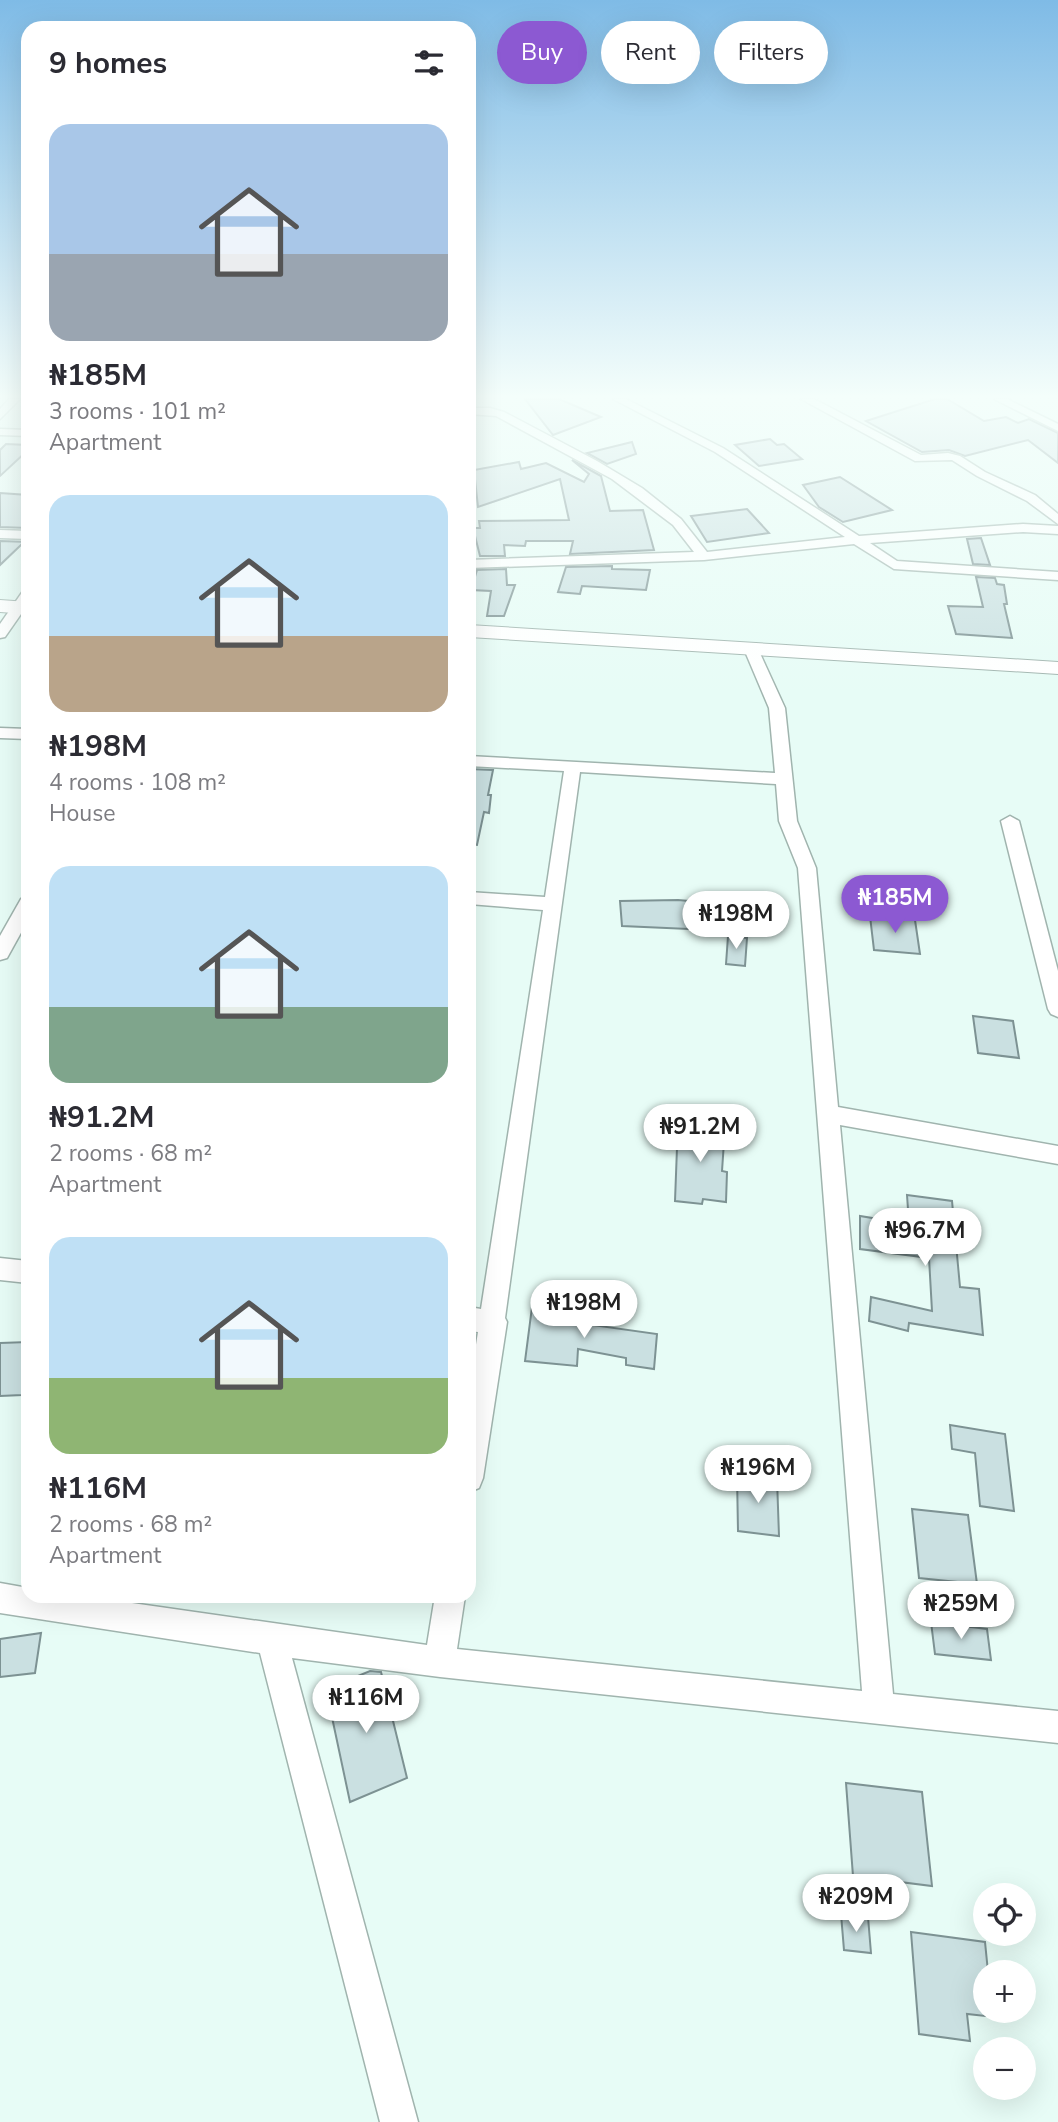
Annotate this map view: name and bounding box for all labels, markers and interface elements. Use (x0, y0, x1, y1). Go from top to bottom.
chip: Buy (497, 21, 587, 84)
chip: Rent (601, 21, 700, 84)
chip: Filters (714, 21, 828, 84)
text: 9 homes (49, 43, 167, 84)
icon: filters (410, 44, 448, 82)
icon: home (186, 169, 312, 295)
text: ₦185M (49, 355, 147, 396)
text: 3 rooms · 101 m² (49, 396, 226, 427)
text: Apartment (49, 427, 161, 458)
icon: home (186, 540, 312, 666)
text: ₦198M (49, 726, 147, 767)
text: 4 rooms · 108 m² (49, 767, 226, 798)
text: House (49, 798, 116, 829)
pin: ₦185M (846, 876, 944, 935)
text: ₦185M (857, 882, 933, 913)
pin: ₦198M (687, 892, 785, 951)
text: ₦198M (698, 898, 774, 929)
icon: home (186, 911, 312, 1037)
text: ₦91.2M (49, 1097, 154, 1138)
pin: ₦91.2M (643, 1104, 757, 1164)
text: ₦91.2M (660, 1111, 740, 1142)
text: 2 rooms · 68 m² (49, 1138, 212, 1169)
text: Apartment (49, 1169, 161, 1200)
pin: ₦96.7M (868, 1208, 982, 1268)
text: ₦96.7M (885, 1215, 965, 1246)
pin: ₦198M (535, 1280, 633, 1340)
icon: home (186, 1282, 312, 1408)
text: ₦198M (546, 1287, 622, 1318)
pin: ₦196M (709, 1446, 807, 1505)
text: ₦196M (720, 1452, 796, 1483)
text: ₦116M (49, 1468, 147, 1509)
text: 2 rooms · 68 m² (49, 1509, 212, 1540)
text: Apartment (49, 1540, 161, 1571)
pin: ₦259M (912, 1582, 1010, 1641)
text: ₦259M (923, 1588, 999, 1619)
pin: ₦116M (317, 1676, 415, 1735)
text: ₦116M (328, 1682, 404, 1713)
pin: ₦209M (807, 1874, 905, 1934)
text: ₦209M (818, 1881, 894, 1912)
map controls (973, 1883, 1036, 2100)
button: locate (973, 1883, 1036, 1946)
button: + (973, 1960, 1036, 2023)
button: − (973, 2037, 1036, 2100)

